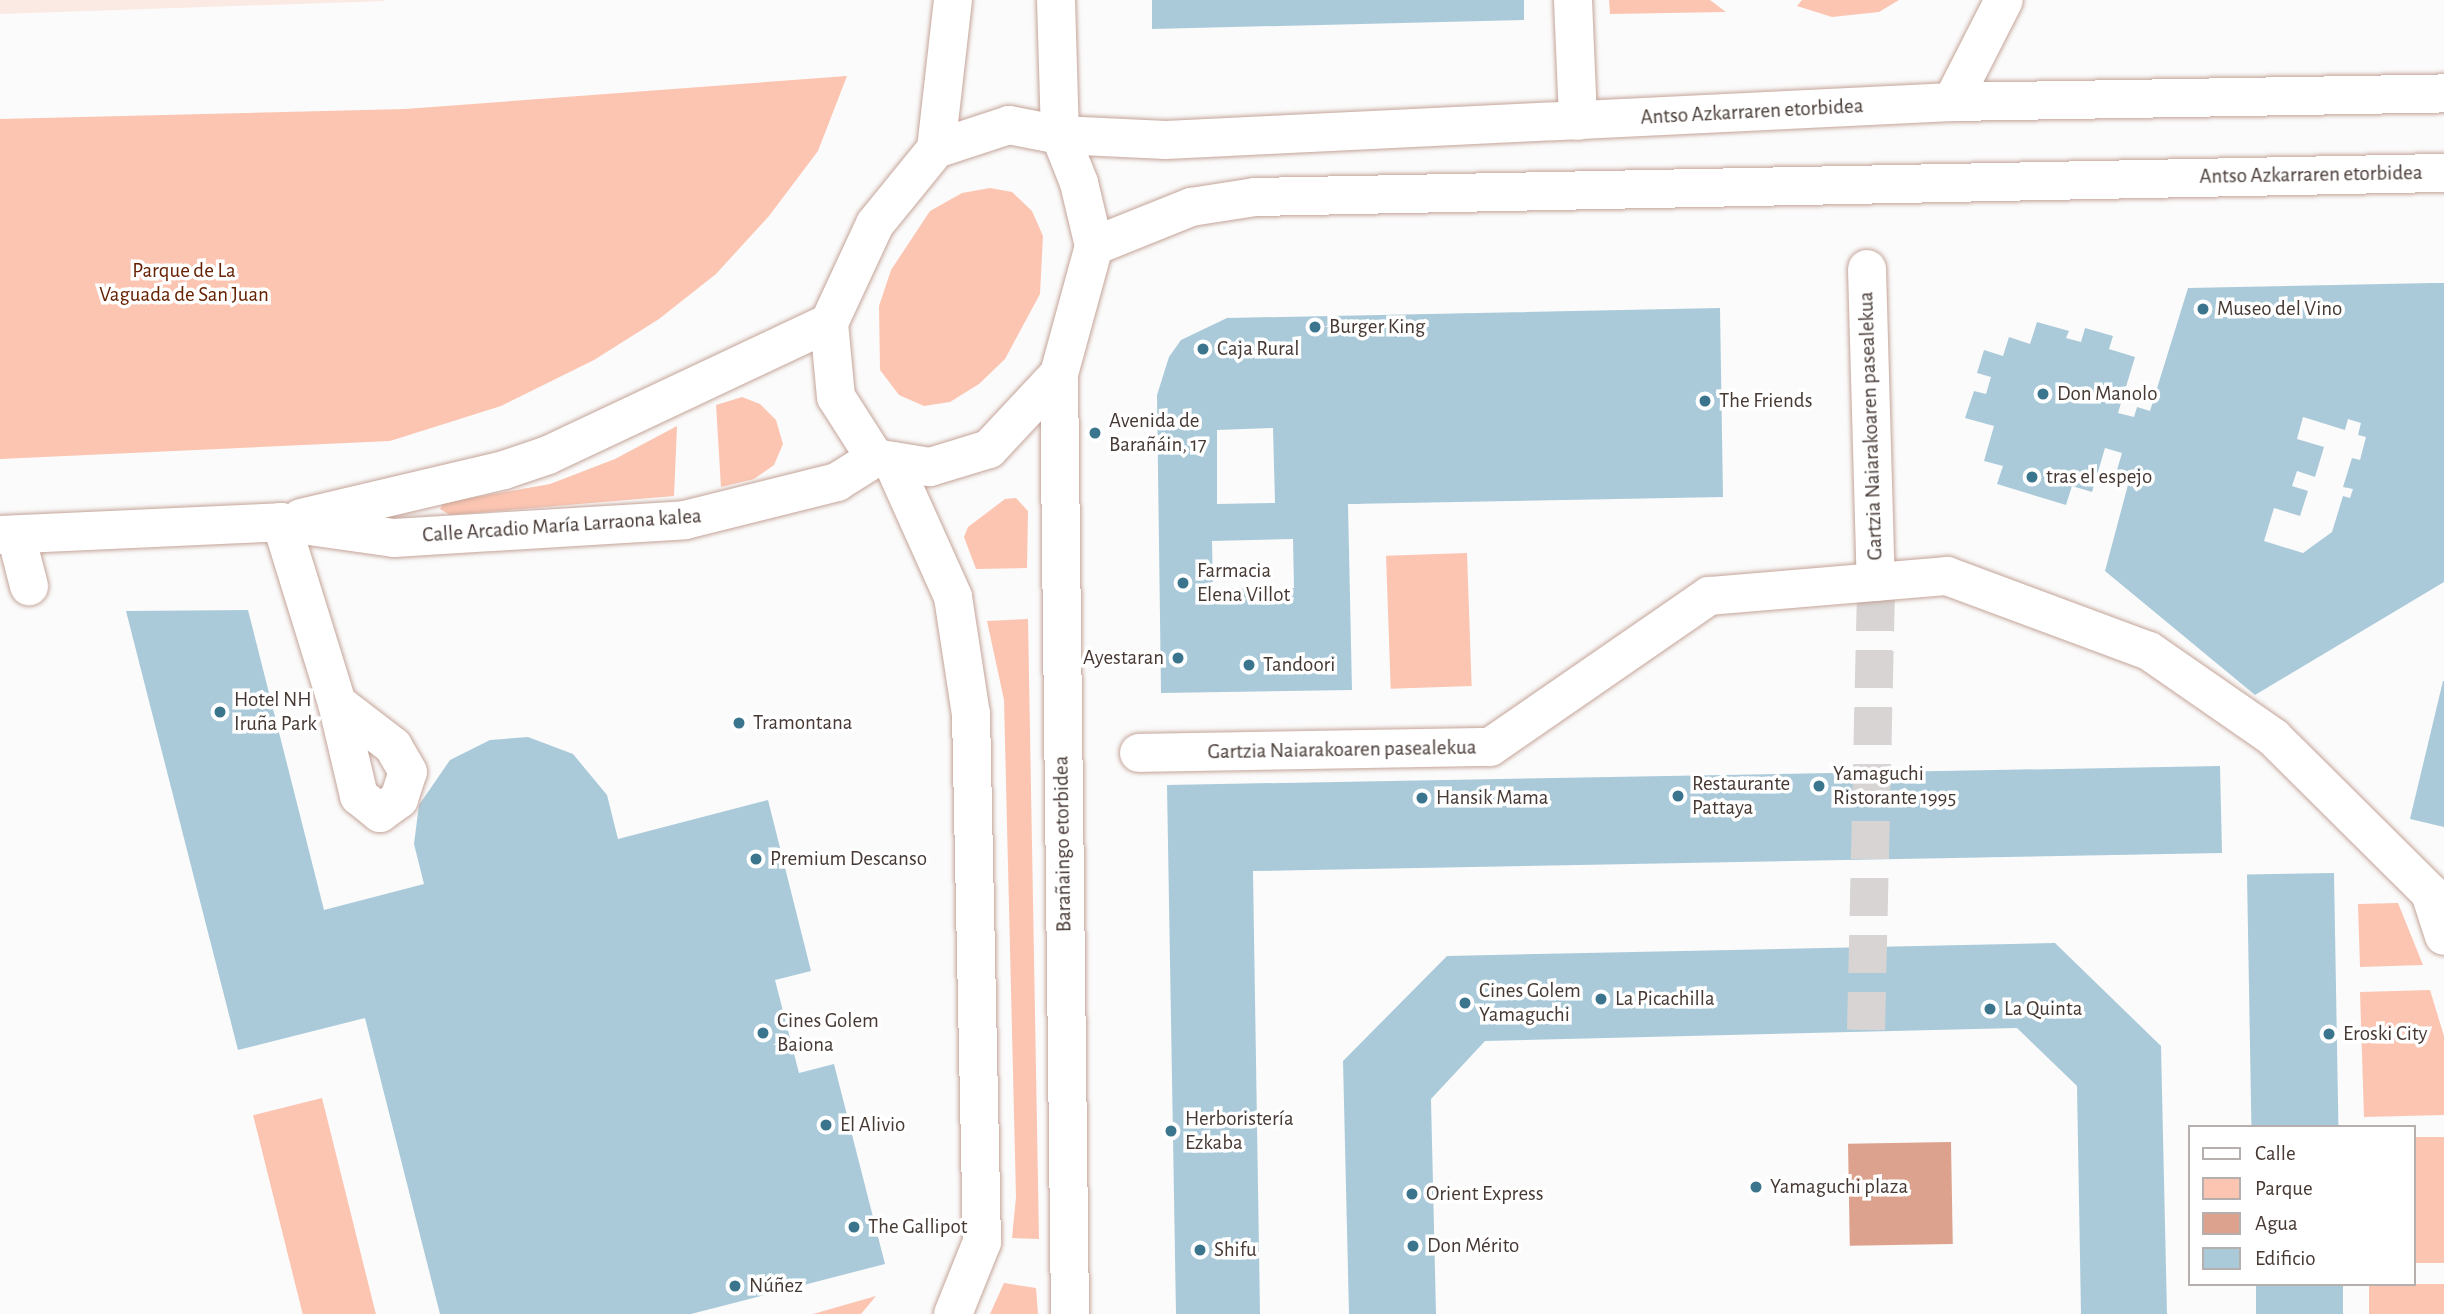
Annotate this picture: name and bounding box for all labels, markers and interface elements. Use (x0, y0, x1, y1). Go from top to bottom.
street label: Antso Azkarraren etorbidea (1640, 94, 1864, 130)
street label: Antso Azkarraren etorbidea (2199, 160, 2423, 190)
park label: Parque de La Vaguada de San Juan (99, 258, 269, 308)
street label: Gartzia Naiarakoaren pasealekua (1854, 291, 1888, 561)
place label: Museo del Vino (2217, 296, 2342, 322)
marker: Museo del Vino (2195, 301, 2211, 317)
place label: Burger King (1329, 314, 1425, 340)
marker: Burger King (1307, 319, 1323, 335)
place label: Caja Rural (1217, 336, 1300, 362)
marker: Caja Rural (1195, 341, 1211, 357)
place label: Don Manolo (2057, 381, 2157, 407)
marker: Don Manolo (2035, 386, 2051, 402)
place label: The Friends (1719, 388, 1813, 414)
marker: The Friends (1697, 393, 1713, 409)
place label: Avenida de Barañáin, 17 (1109, 408, 1207, 458)
marker: Avenida de Barañáin, 17 (1087, 425, 1103, 441)
place label: tras el espejo (2046, 464, 2152, 490)
marker: tras el espejo (2024, 469, 2040, 485)
street label: Calle Arcadio María Larraona kalea (422, 504, 702, 548)
place label: Farmacia Elena Villot (1197, 558, 1290, 608)
marker: Farmacia Elena Villot (1175, 575, 1191, 591)
place label: Ayestaran (1083, 645, 1164, 671)
marker: Ayestaran (1170, 650, 1186, 666)
place label: Tandoori (1263, 652, 1335, 678)
marker: Tandoori (1241, 657, 1257, 673)
place label: Hotel NH Iruña Park (234, 687, 317, 737)
marker: Hotel NH Iruña Park (212, 704, 228, 720)
place label: Tramontana (753, 710, 852, 736)
marker: Tramontana (731, 715, 747, 731)
street label: Gartzia Naiarakoaren pasealekua (1207, 735, 1477, 765)
street label: Barañaingo etorbidea (1049, 756, 1077, 932)
place label: Yamaguchi Ristorante 1995 (1833, 761, 1956, 811)
place label: Restaurante Pattaya (1692, 771, 1790, 821)
marker: Yamaguchi Ristorante 1995 (1811, 778, 1827, 794)
place label: Hansik Mama (1436, 785, 1549, 811)
marker: Restaurante Pattaya (1670, 788, 1686, 804)
marker: Hansik Mama (1414, 790, 1430, 806)
place label: Premium Descanso (770, 846, 927, 872)
marker: Premium Descanso (748, 851, 764, 867)
place label: Cines Golem Yamaguchi (1479, 978, 1581, 1028)
place label: La Picachilla (1615, 986, 1715, 1012)
marker: La Picachilla (1593, 991, 1609, 1007)
marker: Cines Golem Yamaguchi (1457, 995, 1473, 1011)
place label: La Quinta (2004, 996, 2082, 1022)
marker: La Quinta (1982, 1001, 1998, 1017)
place label: Cines Golem Baiona (777, 1008, 879, 1058)
place label: Eroski City (2343, 1021, 2428, 1047)
marker: Cines Golem Baiona (755, 1025, 771, 1041)
marker: Eroski City (2321, 1026, 2337, 1042)
place label: Herboristería Ezkaba (1185, 1106, 1294, 1156)
place label: El Alivio (840, 1112, 905, 1138)
marker: El Alivio (818, 1117, 834, 1133)
marker: Herboristería Ezkaba (1163, 1123, 1179, 1139)
legend (2188, 1125, 2416, 1286)
text: Calle (2255, 1143, 2296, 1164)
place label: Yamaguchi plaza (1770, 1174, 1908, 1200)
text: Parque (2255, 1178, 2313, 1199)
marker: Yamaguchi plaza (1748, 1179, 1764, 1195)
place label: Orient Express (1426, 1181, 1544, 1207)
marker: Orient Express (1404, 1186, 1420, 1202)
text: Agua (2255, 1213, 2298, 1234)
place label: The Gallipot (868, 1214, 967, 1240)
marker: The Gallipot (846, 1219, 862, 1235)
place label: Don Mérito (1427, 1233, 1519, 1259)
place label: Shifu (1214, 1237, 1257, 1263)
marker: Don Mérito (1405, 1238, 1421, 1254)
marker: Shifu (1192, 1242, 1208, 1258)
text: Edificio (2255, 1248, 2316, 1269)
place label: Núñez (749, 1273, 803, 1299)
marker: Núñez (727, 1278, 743, 1294)

